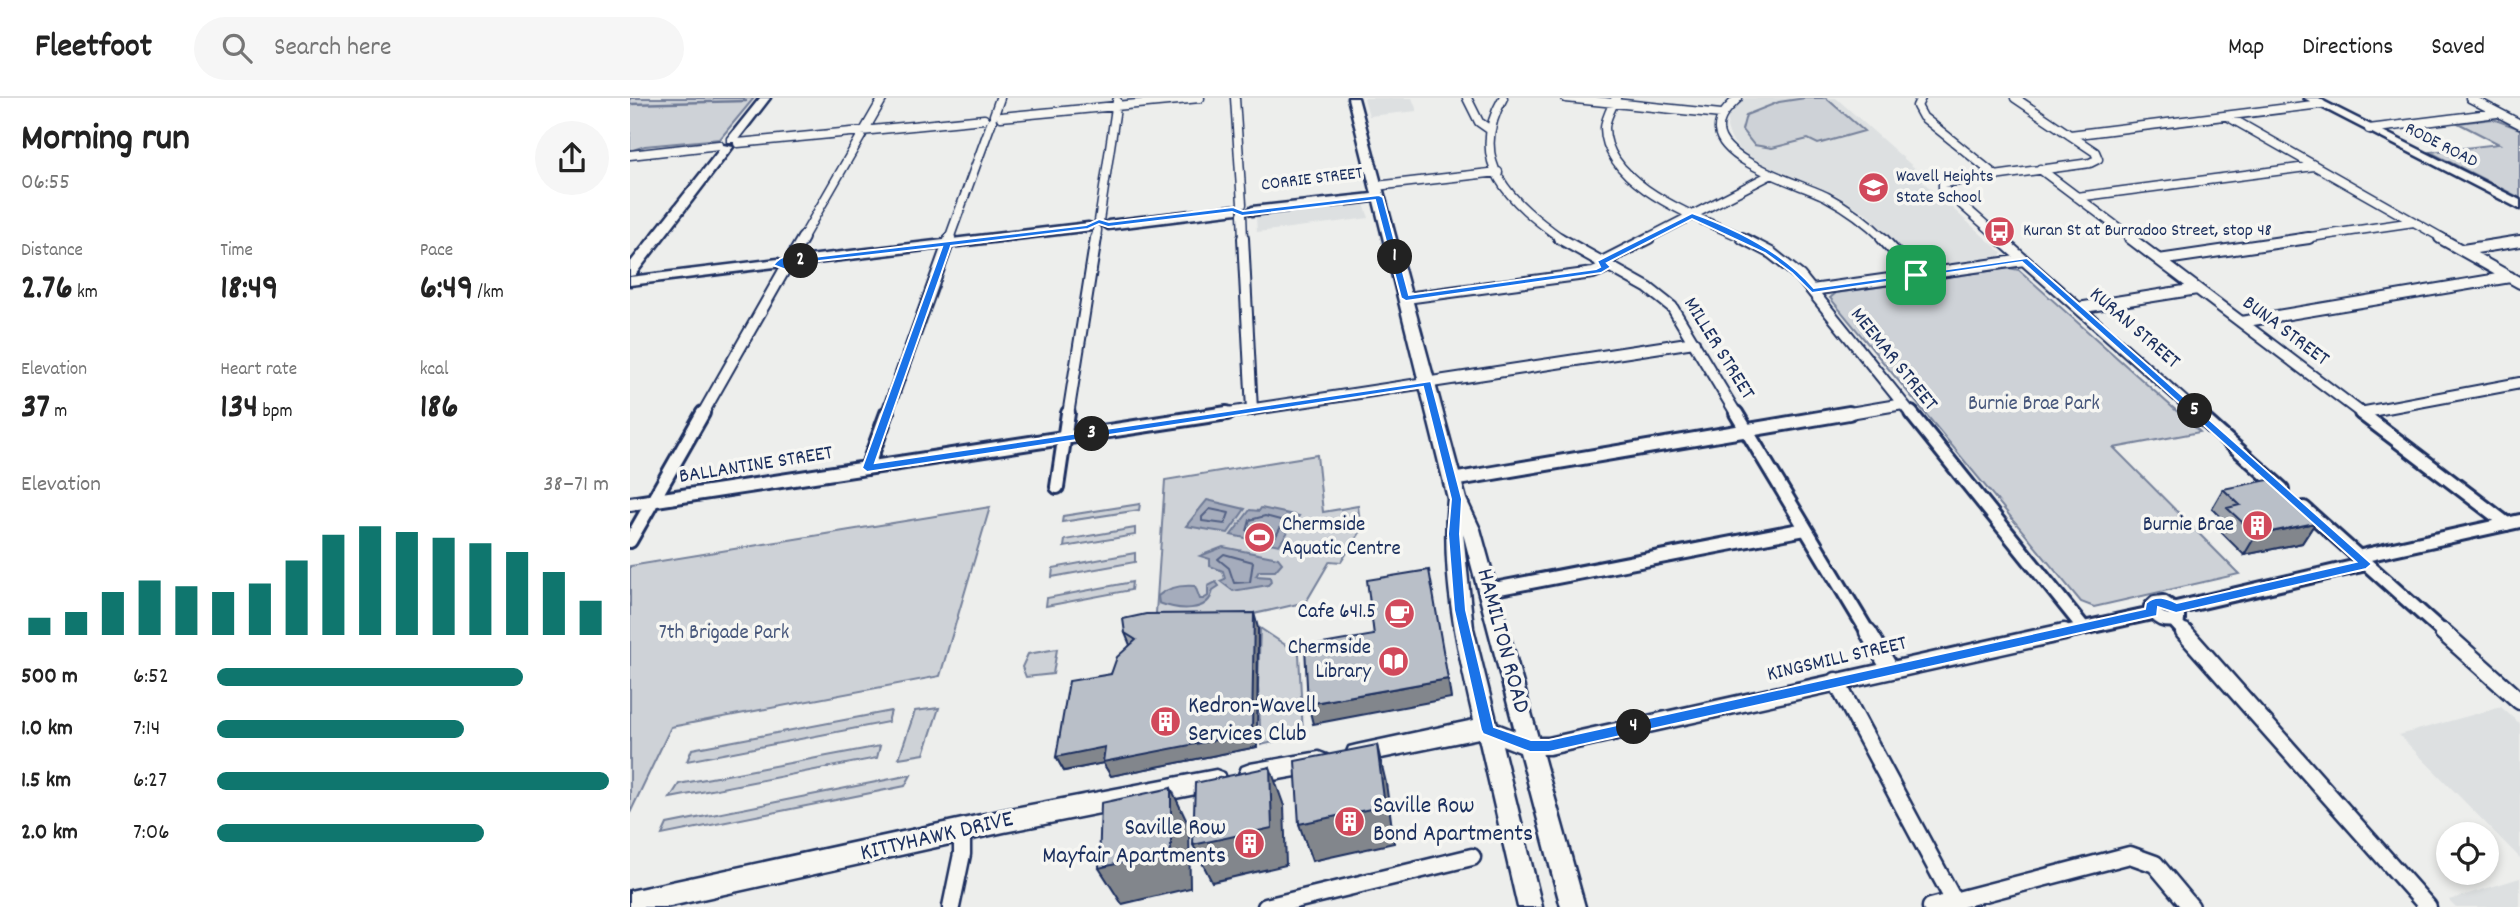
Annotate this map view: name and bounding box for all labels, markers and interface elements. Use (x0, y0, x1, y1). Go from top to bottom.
search box (194, 17, 684, 80)
text: Fleetfoot (35, 25, 152, 72)
icon: search (218, 29, 256, 67)
text: Search here (274, 30, 391, 67)
text: Map (2228, 31, 2264, 65)
text: Directions (2302, 31, 2393, 65)
text: Saved (2431, 31, 2485, 65)
text: Morning run (21, 113, 190, 168)
street label: RODE ROAD (2400, 117, 2482, 175)
button: share (535, 121, 609, 195)
street label: CORRIE STREET (1260, 161, 1364, 199)
place label: Wavell Heights State School (1896, 165, 1994, 211)
text: 06:55 (21, 167, 70, 200)
school or university icon: Wavell Heights State School (1856, 170, 1890, 204)
bus stop icon: Kuran St at Burradoo Street, stop 48 (1983, 214, 2017, 248)
place label: Kuran St at Burradoo Street, stop 48 (2023, 219, 2272, 244)
text: Distance (21, 238, 83, 265)
text: Time (220, 238, 253, 265)
text: Pace (420, 238, 453, 265)
pin: 1 (1378, 240, 1412, 274)
text: 1 (1392, 243, 1397, 270)
pin: 2 (784, 244, 818, 278)
pin (1886, 245, 1946, 305)
text: 2 (796, 247, 805, 274)
icon: arrive (1897, 256, 1935, 294)
text: 2.76 (21, 265, 73, 315)
text: 18:49 (220, 265, 278, 315)
text: 6:49 (420, 265, 473, 315)
text: km (73, 280, 98, 307)
text: /km (473, 280, 504, 307)
street label: KURAN STREET (2082, 281, 2187, 377)
street label: BUNA STREET (2235, 289, 2335, 375)
street label: MILLER STREET (1675, 292, 1762, 407)
street label: MEEMAR STREET (1842, 302, 1945, 419)
text: Elevation (21, 357, 87, 384)
text: Heart rate (220, 357, 297, 384)
text: kcal (420, 357, 449, 384)
text: 37 (21, 384, 50, 434)
text: 134 (220, 384, 258, 434)
text: 186 (420, 384, 459, 434)
park label: Burnie Brae Park (1968, 390, 2100, 420)
pin: 5 (2178, 394, 2212, 428)
text: 5 (2190, 397, 2199, 424)
text: m (50, 399, 67, 426)
text: bpm (258, 399, 292, 426)
pin: 3 (1074, 416, 1110, 452)
text: 3 (1087, 420, 1096, 447)
street label: BALLANTINE STREET (677, 439, 836, 493)
text: Elevation (21, 469, 101, 502)
text: 38–71 m (543, 469, 609, 502)
building icon: Burnie Brae (2240, 509, 2274, 543)
place label: Chermside Aquatic Centre (1282, 511, 1401, 565)
place label: Burnie Brae (2143, 511, 2234, 541)
sports icon: Chermside Aquatic Centre (1242, 521, 1276, 555)
street label: HAMILTON ROAD (1466, 565, 1538, 717)
cafe icon: Cafe 641.5 (1382, 596, 1416, 630)
place label: Cafe 641.5 (1298, 598, 1376, 628)
park label: 7th Brigade Park (659, 619, 789, 649)
street label: KINGSMILL STREET (1764, 629, 1910, 691)
place label: Chermside Library (1288, 634, 1371, 688)
library icon: Chermside Library (1377, 644, 1411, 678)
text: 500 m (21, 661, 78, 694)
text: 6:52 (133, 661, 169, 694)
place label: Kedron-Wavell Services Club (1188, 690, 1317, 752)
building icon: Kedron-Wavell Services Club (1148, 704, 1182, 738)
pin: 4 (1616, 710, 1651, 744)
text: 1.0 km (21, 713, 73, 746)
text: 7:14 (133, 713, 160, 746)
text: 4 (1630, 713, 1637, 740)
text: 1.5 km (21, 765, 71, 798)
text: 6:27 (133, 765, 167, 798)
place label: Saville Row Bond Apartments (1373, 790, 1533, 852)
street label: KITTYHAWK DRIVE (857, 803, 1017, 871)
building icon: Saville Row Bond Apartments (1333, 804, 1367, 838)
place label: Saville Row Mayfair Apartments (1042, 812, 1226, 874)
text: 2.0 km (21, 817, 78, 850)
text: 7:06 (133, 817, 169, 850)
map controls (2436, 822, 2499, 885)
button: locate (2436, 822, 2499, 885)
building icon: Saville Row Mayfair Apartments (1232, 826, 1266, 860)

